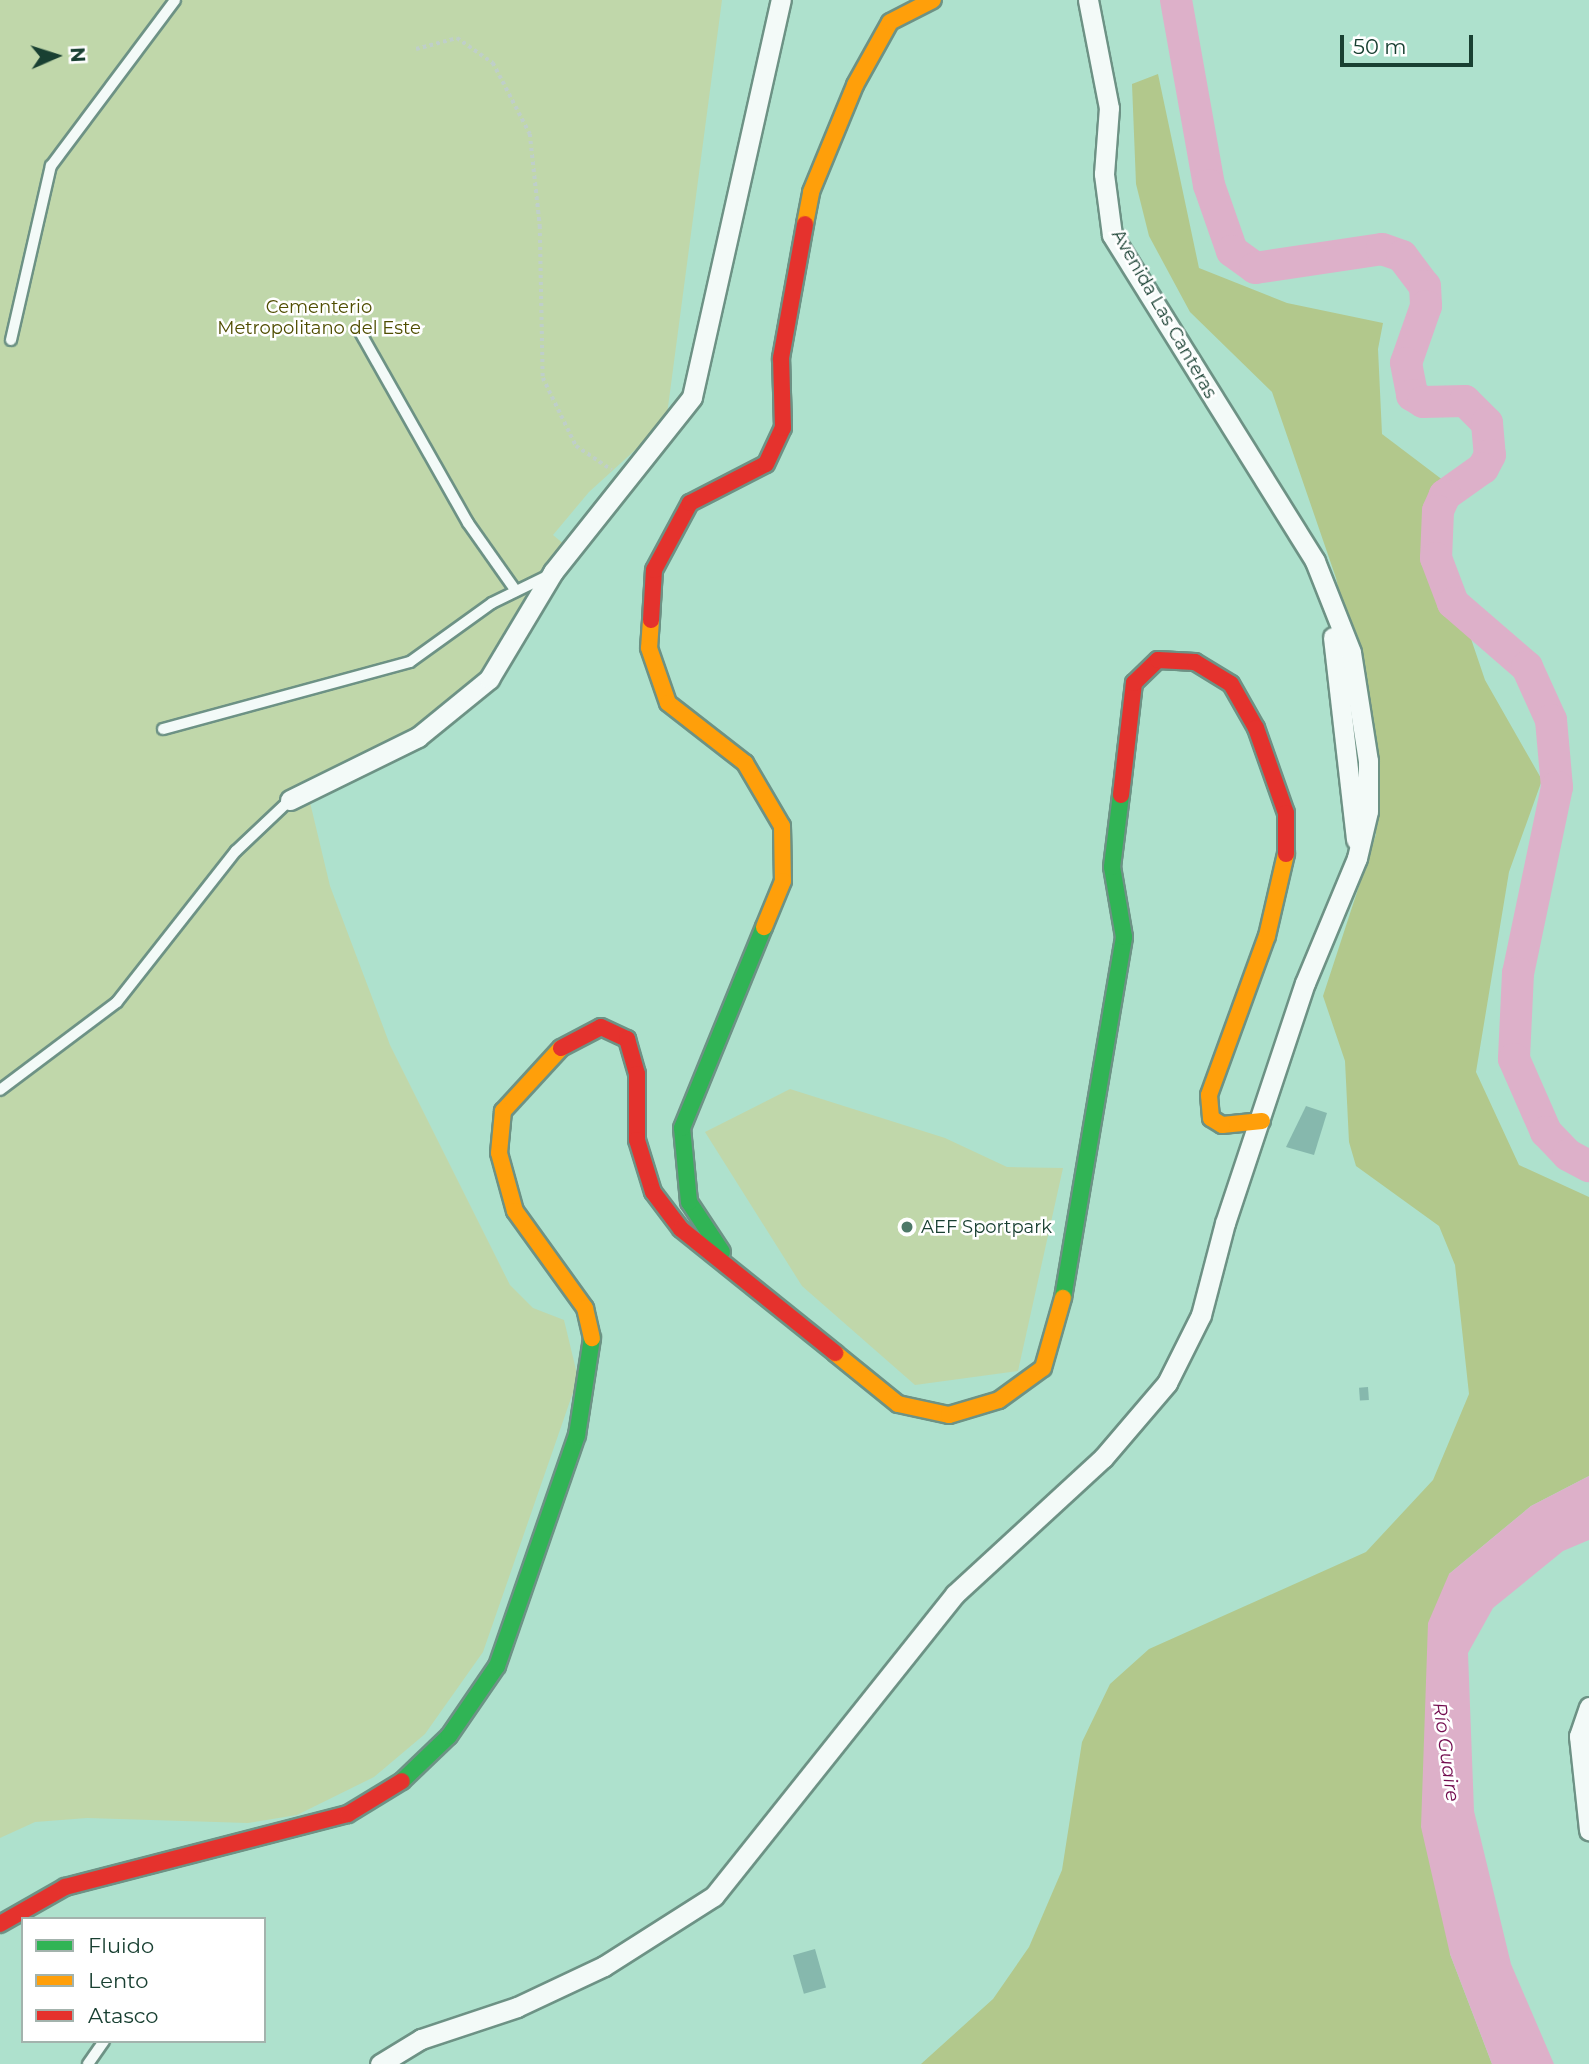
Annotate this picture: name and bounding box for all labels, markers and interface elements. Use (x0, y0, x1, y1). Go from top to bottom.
north arrow (21, 21, 91, 91)
scale bar (1344, 21, 1477, 65)
text: 50 m (1353, 34, 1407, 59)
text: N (66, 47, 89, 63)
street label: Avenida Las Canteras (1107, 226, 1221, 402)
park label: Cementerio Metropolitano del Este (217, 297, 421, 340)
place label: AEF Sportpark (921, 1216, 1052, 1238)
marker: AEF Sportpark (899, 1219, 915, 1235)
water label: Río Guaire (1428, 1701, 1464, 1803)
legend (21, 1917, 266, 2043)
text: Fluido (88, 1933, 154, 1958)
text: Lento (88, 1968, 148, 1993)
text: Atasco (88, 2003, 159, 2028)

